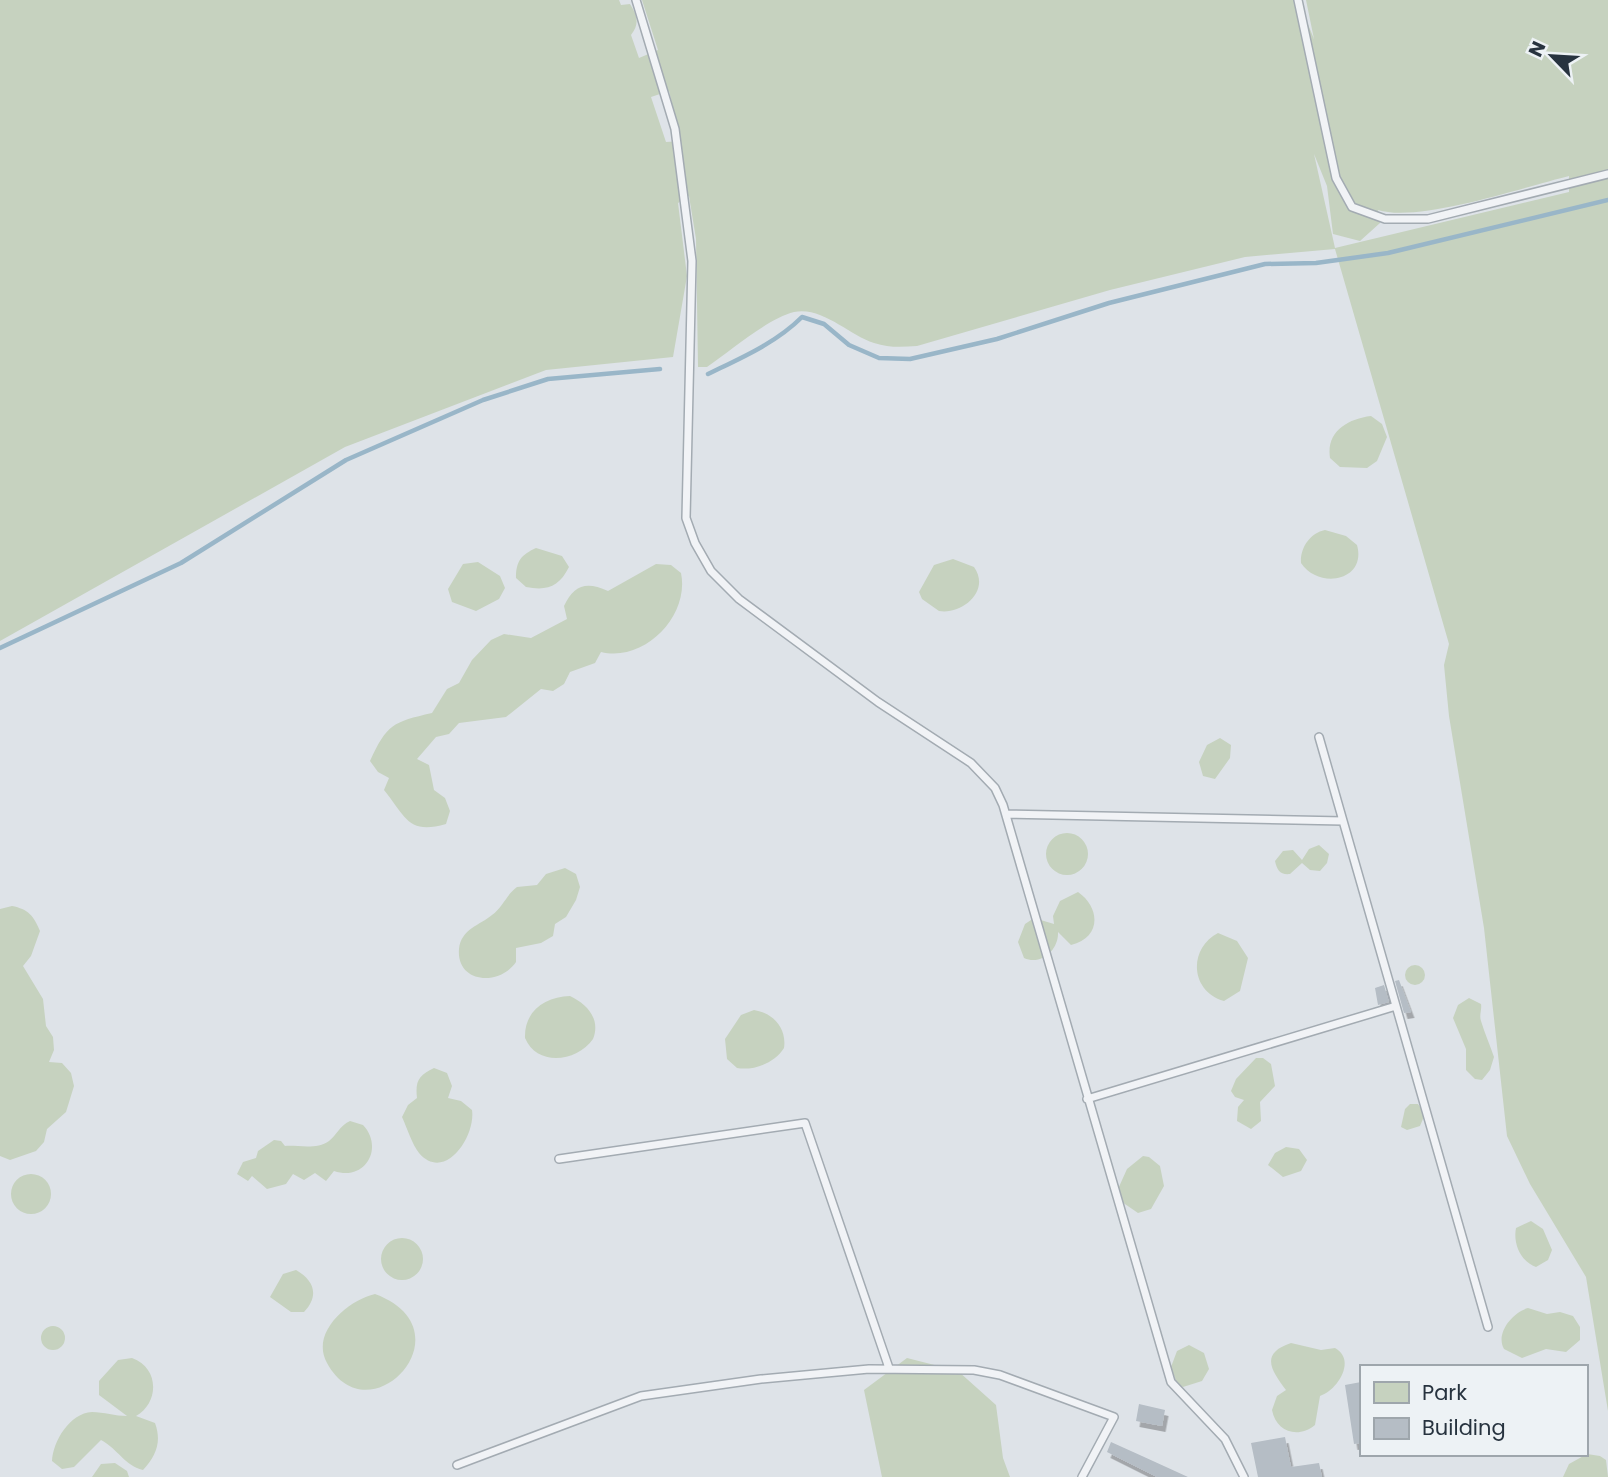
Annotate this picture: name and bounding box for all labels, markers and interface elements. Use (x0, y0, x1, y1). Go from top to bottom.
north arrow (1517, 21, 1587, 91)
text: N (1522, 37, 1552, 61)
legend (1360, 1365, 1587, 1456)
text: Park (1422, 1378, 1467, 1407)
text: Building (1422, 1413, 1506, 1442)

